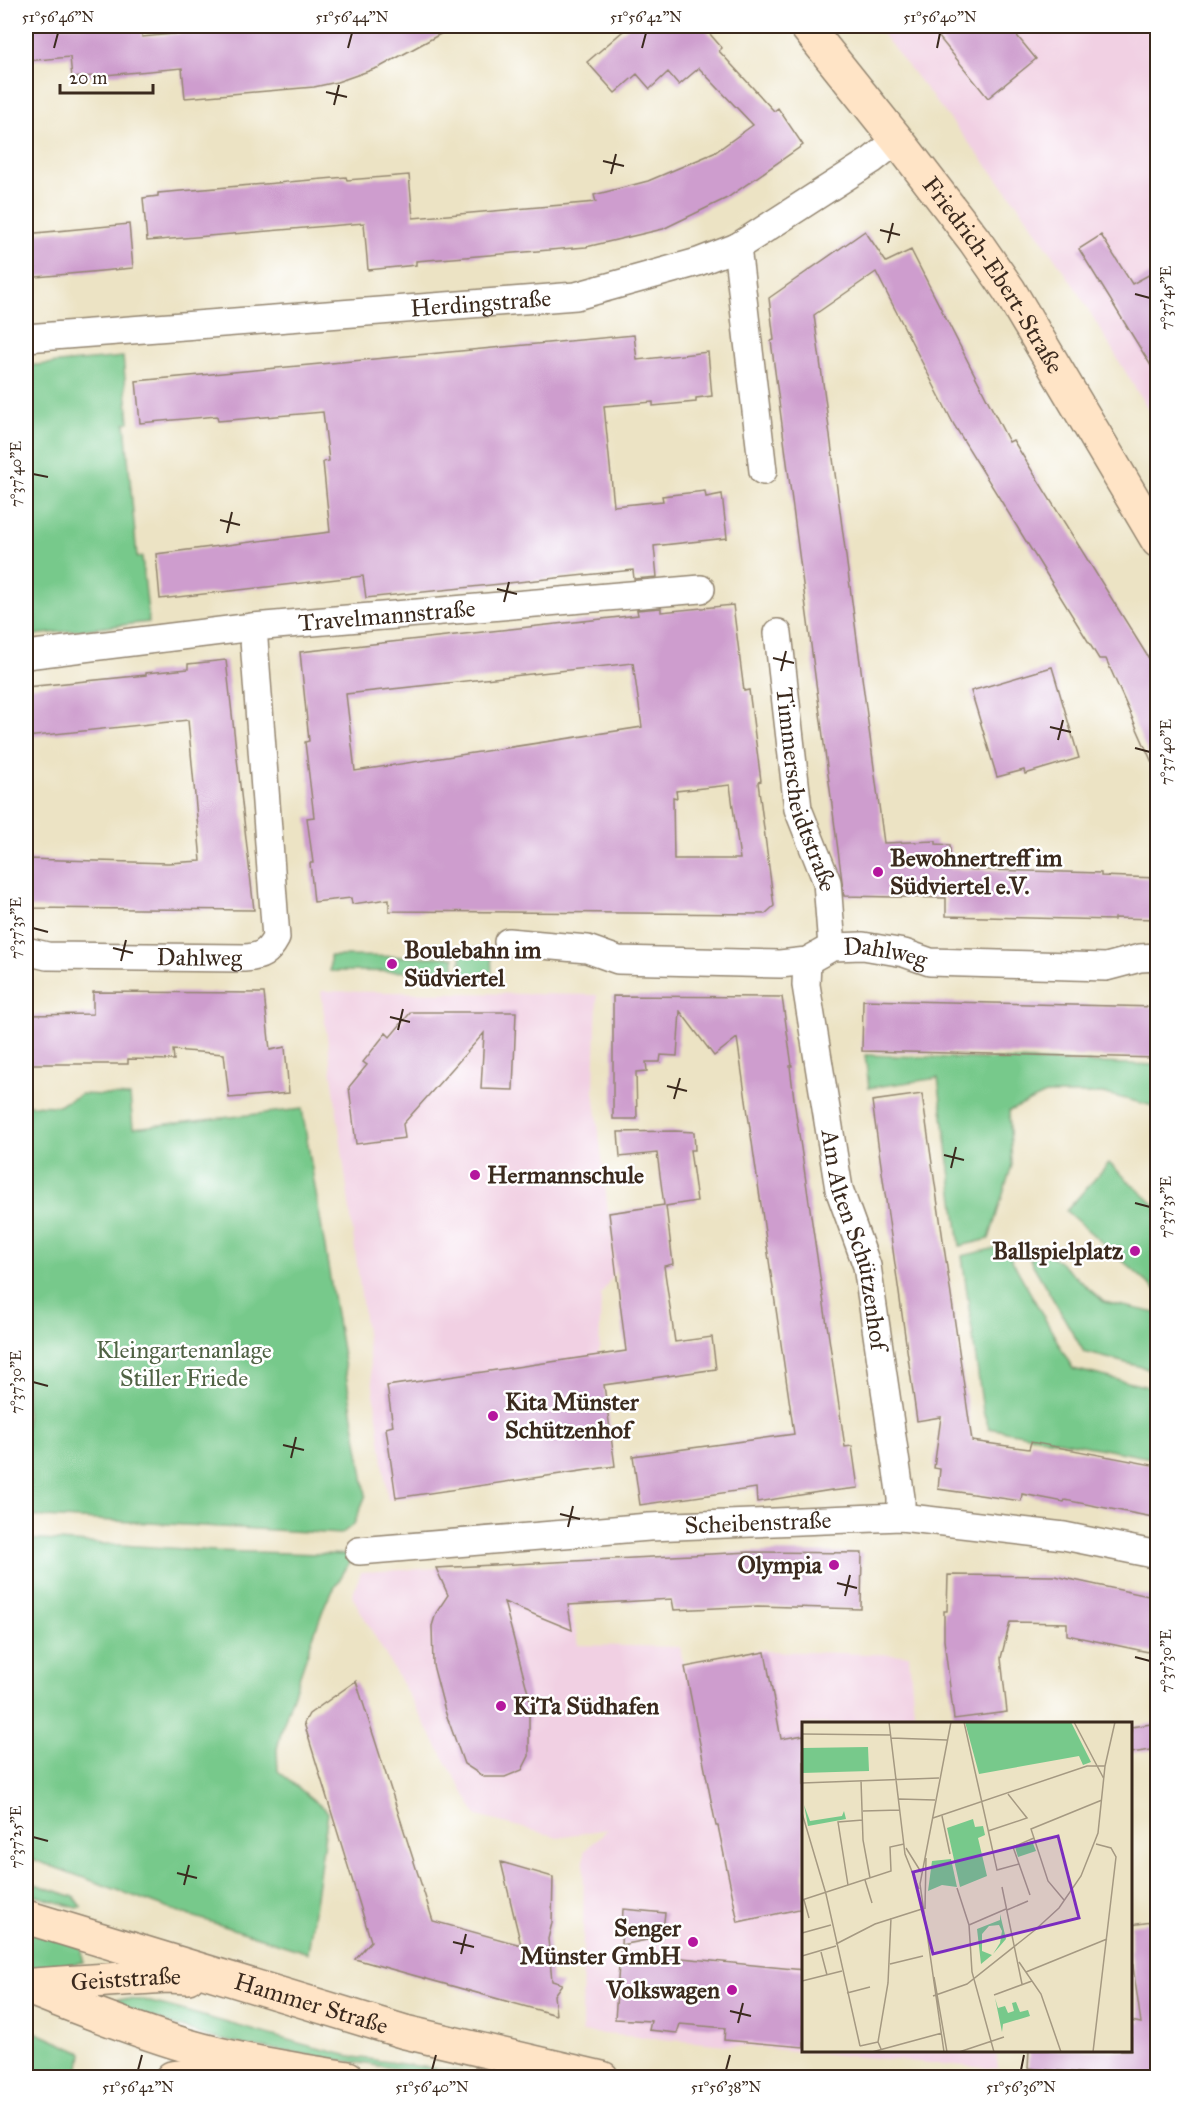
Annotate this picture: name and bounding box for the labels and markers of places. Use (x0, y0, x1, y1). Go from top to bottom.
place label: Bewohnertreff im Südviertel e.V. (890, 843, 1063, 901)
marker: Bewohnertreff im Südviertel e.V. (871, 865, 885, 879)
place label: Boulebahn im Südviertel (404, 935, 542, 993)
marker: Boulebahn im Südviertel (385, 957, 399, 971)
place label: Hermannschule (487, 1160, 644, 1190)
marker: Hermannschule (468, 1168, 482, 1182)
place label: Ballspielplatz (992, 1236, 1124, 1266)
marker: Ballspielplatz (1128, 1244, 1142, 1258)
place label: Kita Münster Schützenhof (505, 1387, 640, 1445)
marker: Kita Münster Schützenhof (486, 1409, 500, 1423)
place label: Olympia (737, 1550, 823, 1580)
marker: Olympia (827, 1558, 841, 1572)
place label: KiTa Südhafen (513, 1691, 659, 1721)
marker: KiTa Südhafen (494, 1699, 508, 1713)
place label: Senger Münster GmbH (520, 1913, 682, 1971)
marker: Senger Münster GmbH (686, 1935, 700, 1949)
place label: Volkswagen (605, 1975, 720, 2005)
marker: Volkswagen (725, 1983, 739, 1997)

